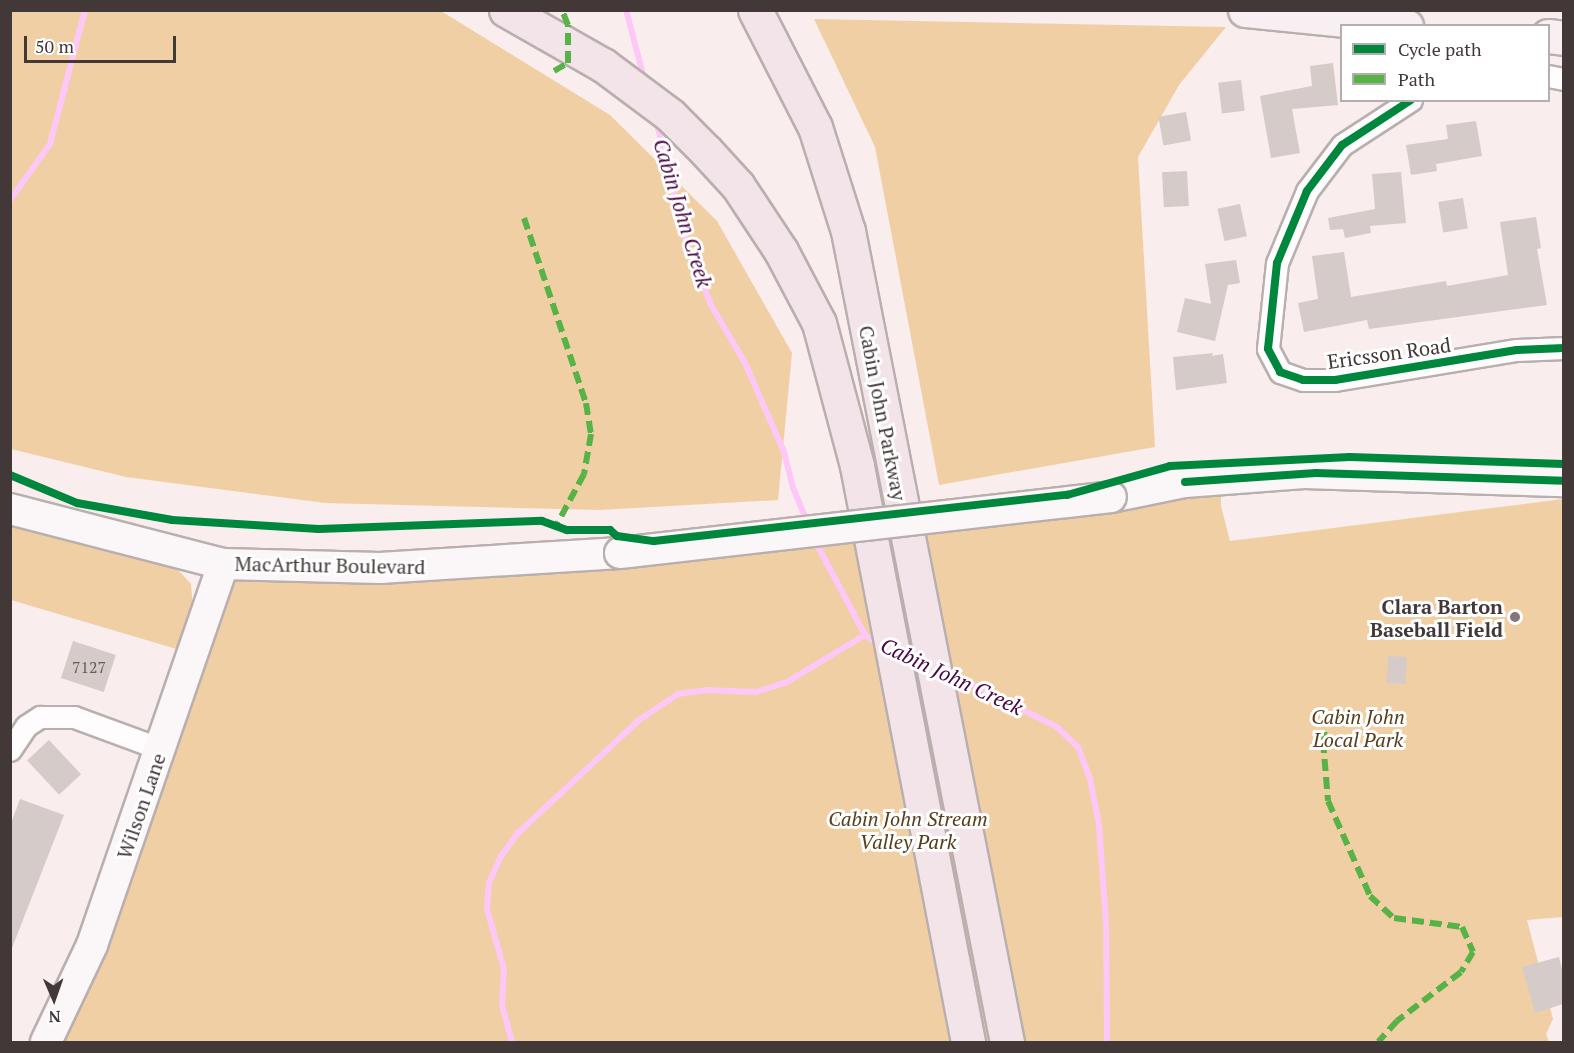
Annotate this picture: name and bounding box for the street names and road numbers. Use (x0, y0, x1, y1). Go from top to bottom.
street label: Cabin John Parkway (854, 323, 912, 503)
street label: Ericsson Road (1326, 332, 1452, 374)
street label: MacArthur Boulevard (234, 551, 426, 579)
street label: Wilson Lane (112, 750, 170, 862)

